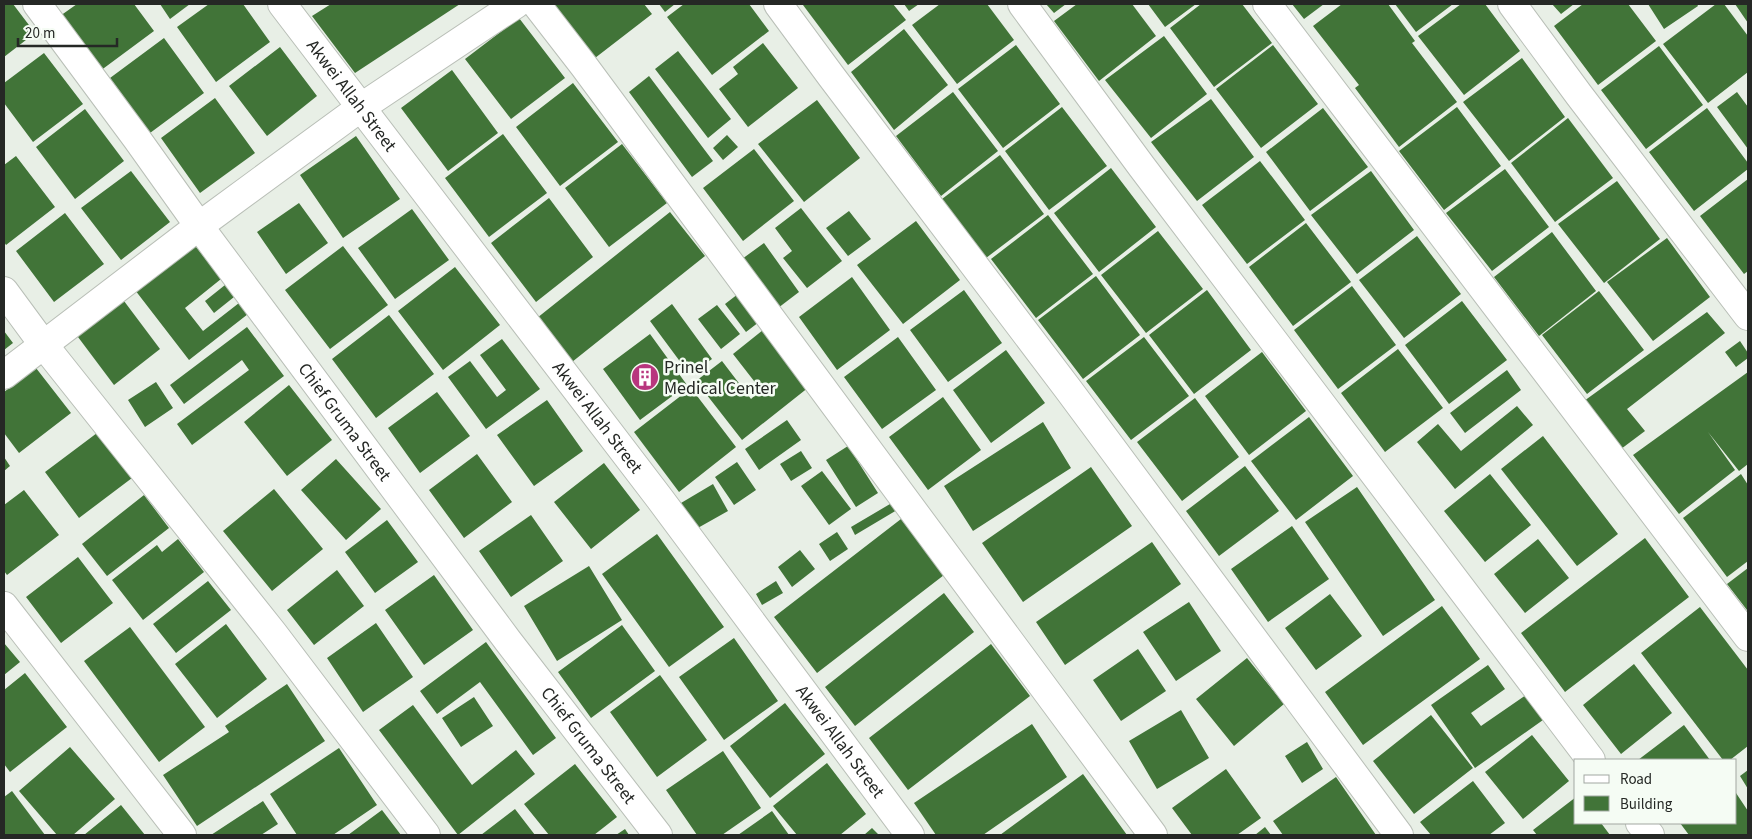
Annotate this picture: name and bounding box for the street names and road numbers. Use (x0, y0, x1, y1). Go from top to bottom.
street label: Akwei Allah Street (300, 34, 402, 157)
street label: Akwei Allah Street (546, 356, 648, 479)
street label: Chief Gruma Street (292, 358, 397, 487)
street label: Akwei Allah Street (790, 680, 890, 803)
street label: Chief Gruma Street (535, 682, 642, 809)

